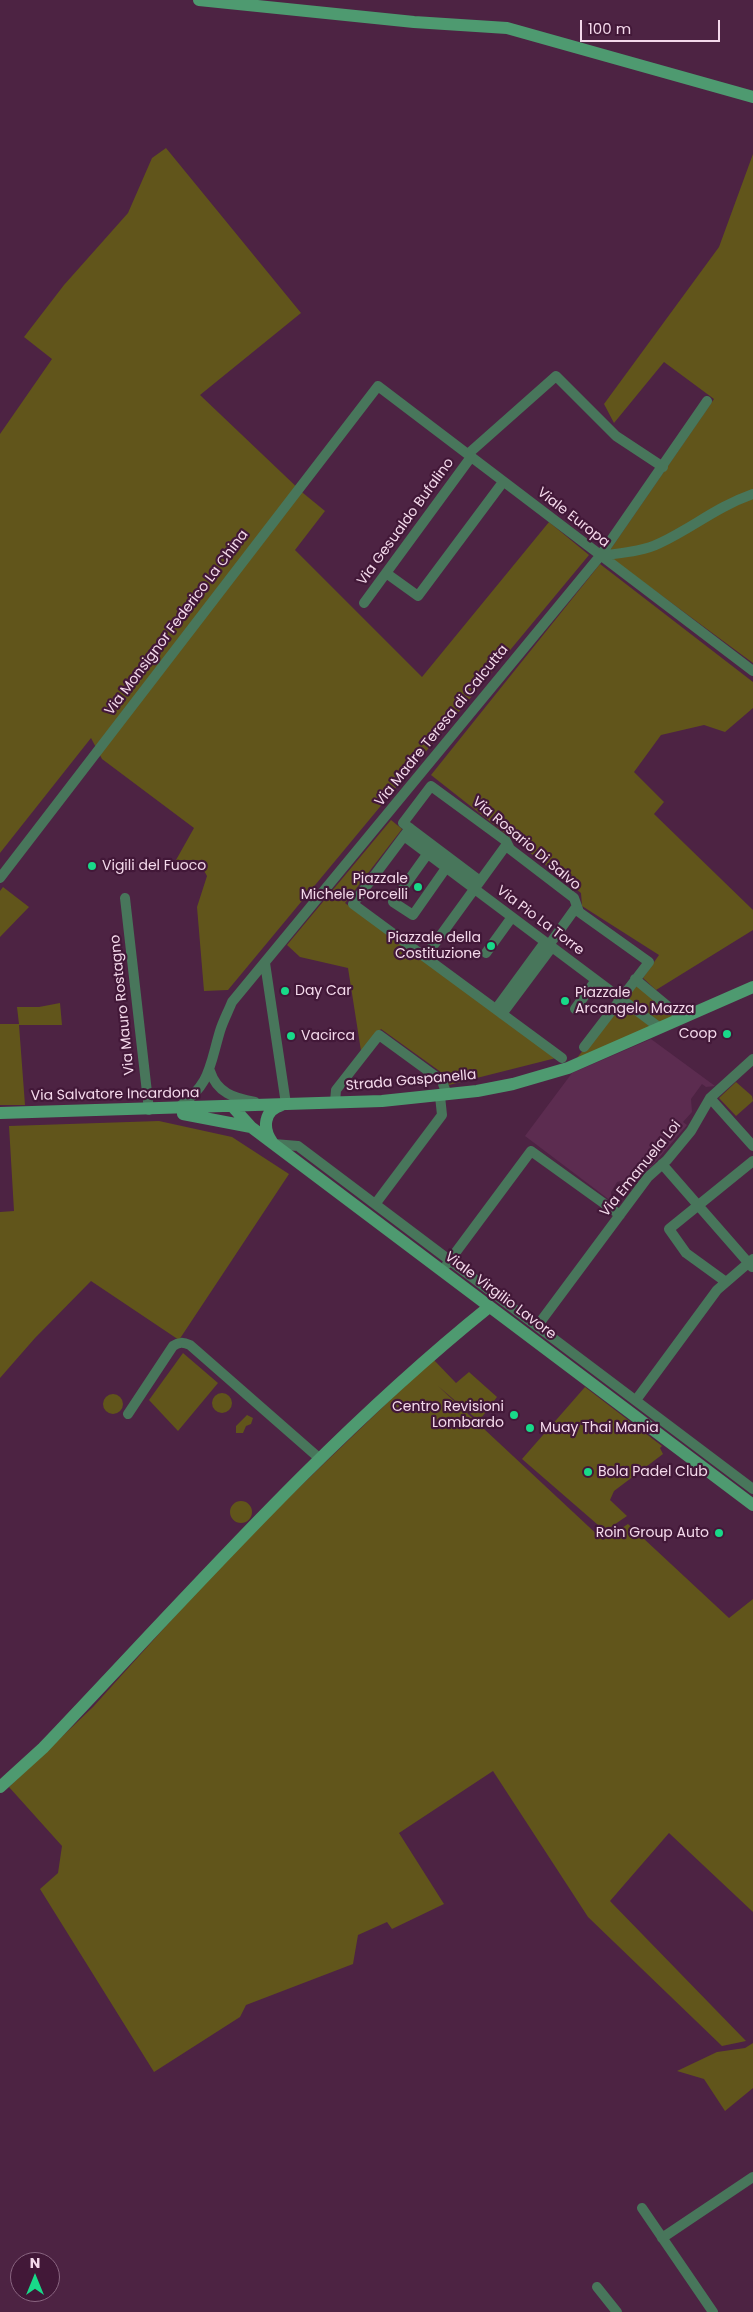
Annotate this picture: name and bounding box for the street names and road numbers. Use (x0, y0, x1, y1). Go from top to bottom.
street label: Via Gesualdo Bufalino (354, 455, 458, 589)
street label: Viale Europa (533, 484, 613, 552)
street label: Via Monsignor Federico La China (102, 527, 252, 719)
street label: Via Madre Teresa di Calcutta (372, 642, 512, 810)
street label: Via Rosario Di Salvo (468, 794, 584, 894)
street label: Via Pio La Torre (493, 883, 587, 959)
street label: Via Mauro Rostagno (107, 934, 139, 1076)
street label: Strada Gaspanella (345, 1067, 477, 1095)
street label: Via Salvatore Incardona (31, 1085, 199, 1105)
street label: Via Emanuela Loi (597, 1118, 685, 1220)
street label: Viale Virgilio Lavore (441, 1249, 559, 1343)

